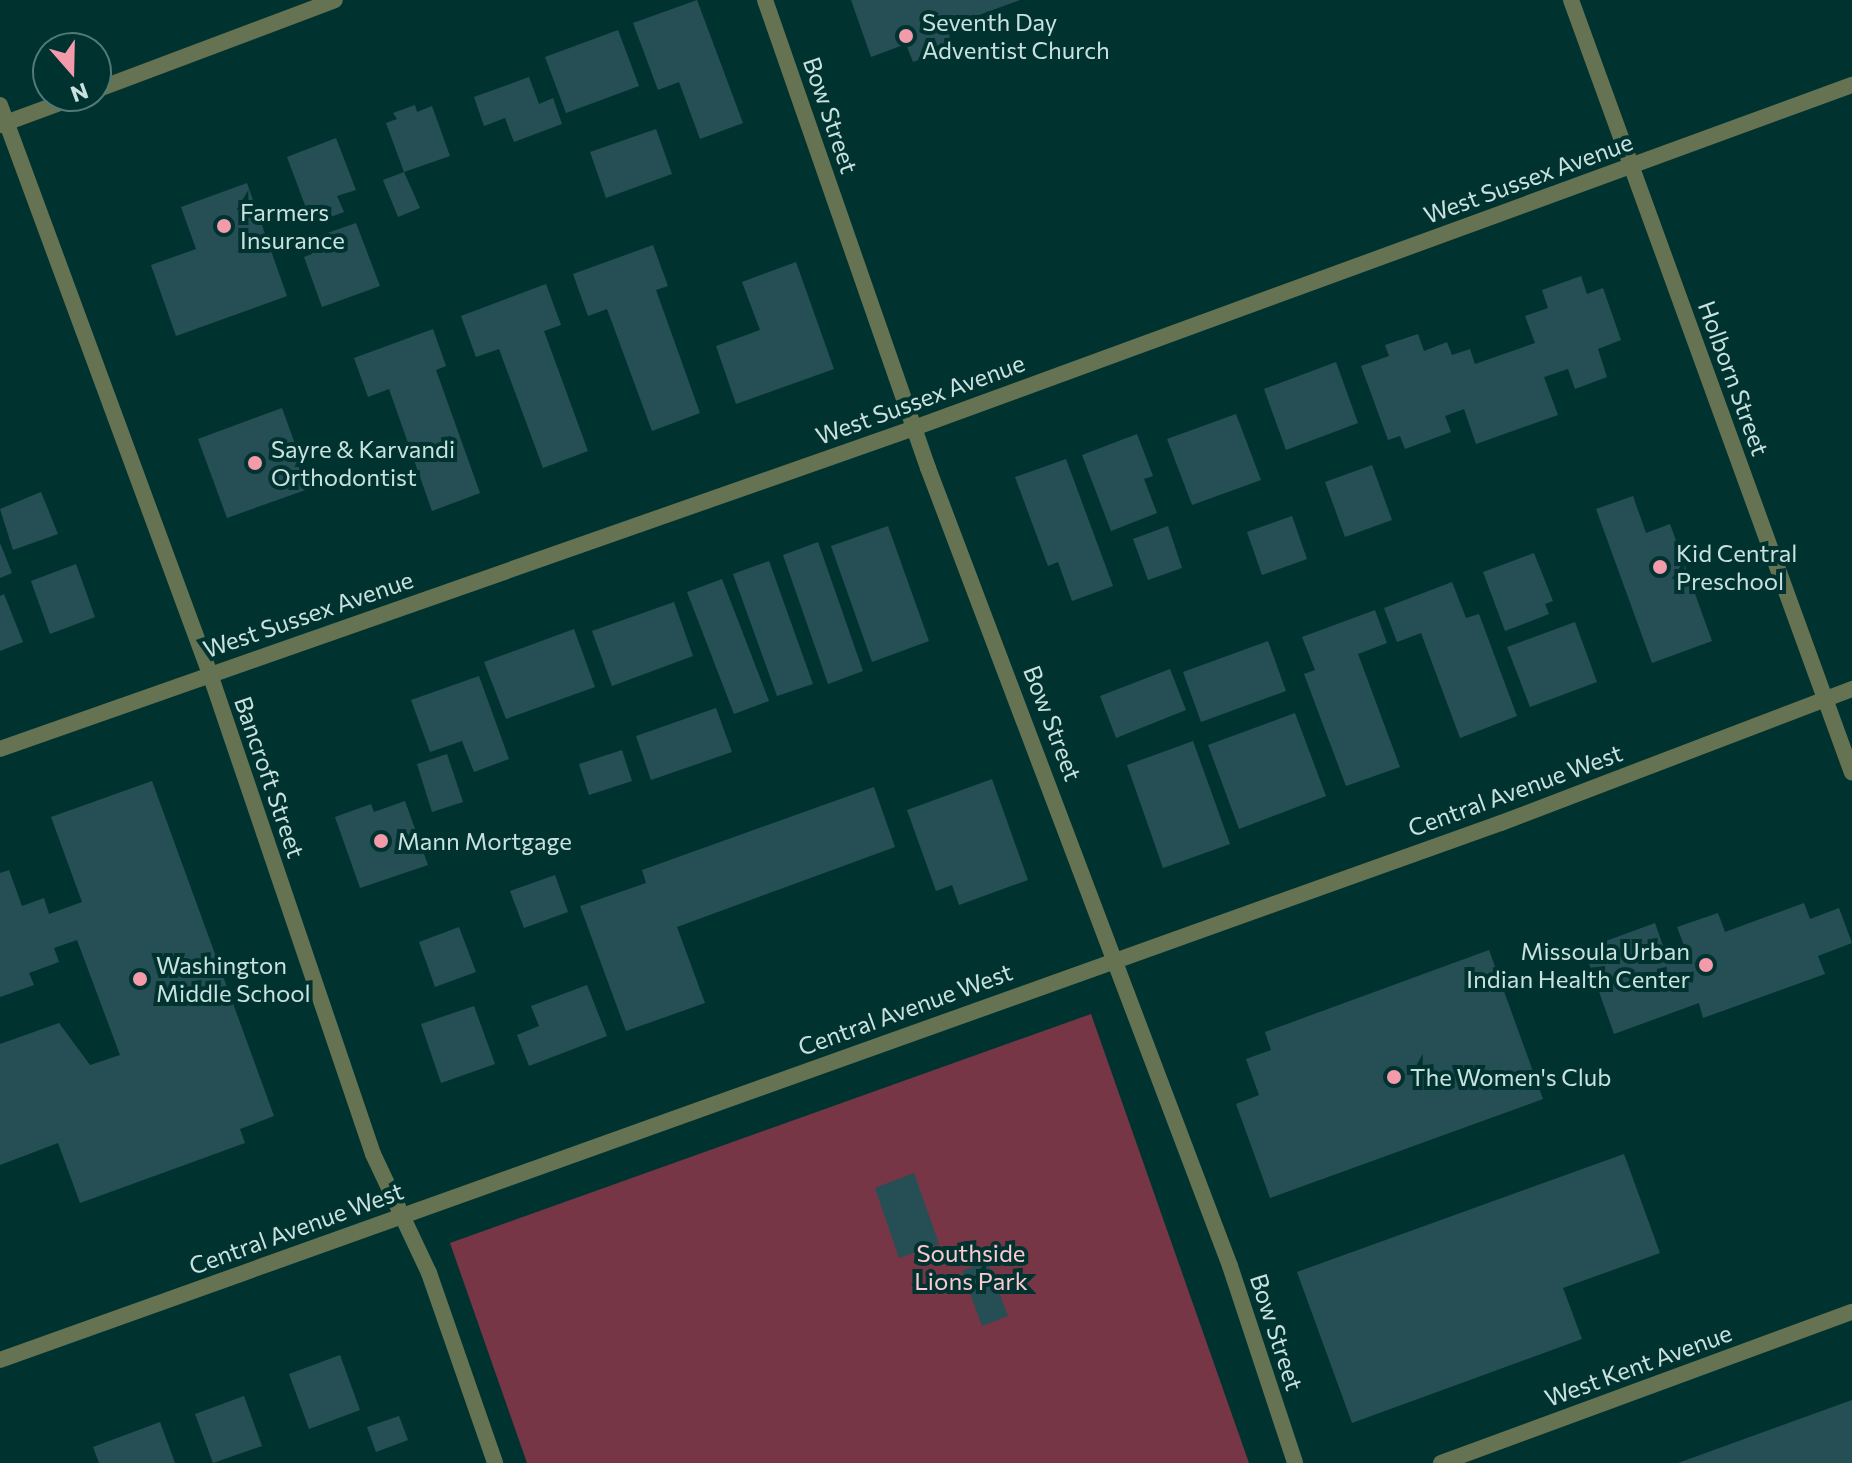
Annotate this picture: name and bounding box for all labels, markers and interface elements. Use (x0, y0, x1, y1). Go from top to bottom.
place label: Seventh Day Adventist Church (922, 8, 1110, 64)
marker: Seventh Day Adventist Church (897, 27, 915, 45)
north arrow (32, 32, 112, 112)
street label: Bow Street (798, 53, 864, 177)
text: N (67, 78, 92, 109)
street label: West Sussex Avenue (1420, 127, 1636, 229)
place label: Farmers Insurance (240, 198, 345, 254)
marker: Farmers Insurance (215, 217, 233, 235)
street label: Holborn Street (1693, 297, 1775, 459)
street label: West Sussex Avenue (812, 348, 1028, 450)
place label: Sayre & Karvandi Orthodontist (271, 435, 455, 491)
marker: Sayre & Karvandi Orthodontist (246, 454, 264, 472)
place label: Kid Central Preschool (1676, 539, 1797, 595)
marker: Kid Central Preschool (1651, 558, 1669, 576)
street label: West Sussex Avenue (199, 565, 417, 663)
street label: Bow Street (1018, 661, 1088, 785)
street label: Bancroft Street (229, 693, 311, 861)
street label: Central Avenue West (1404, 738, 1626, 842)
place label: Mann Mortgage (397, 827, 572, 855)
marker: Mann Mortgage (372, 832, 390, 850)
place label: Missoula Urban Indian Health Center (1466, 937, 1690, 993)
place label: Washington Middle School (156, 951, 311, 1007)
marker: Missoula Urban Indian Health Center (1697, 956, 1715, 974)
street label: Central Avenue West (794, 957, 1016, 1061)
marker: Washington Middle School (131, 970, 149, 988)
place label: The Women's Club (1410, 1063, 1611, 1091)
marker: The Women's Club (1385, 1068, 1403, 1086)
street label: Central Avenue West (185, 1176, 407, 1280)
park label: Southside Lions Park (914, 1239, 1028, 1295)
street label: Bow Street (1245, 1270, 1309, 1394)
street label: West Kent Avenue (1541, 1318, 1735, 1412)

